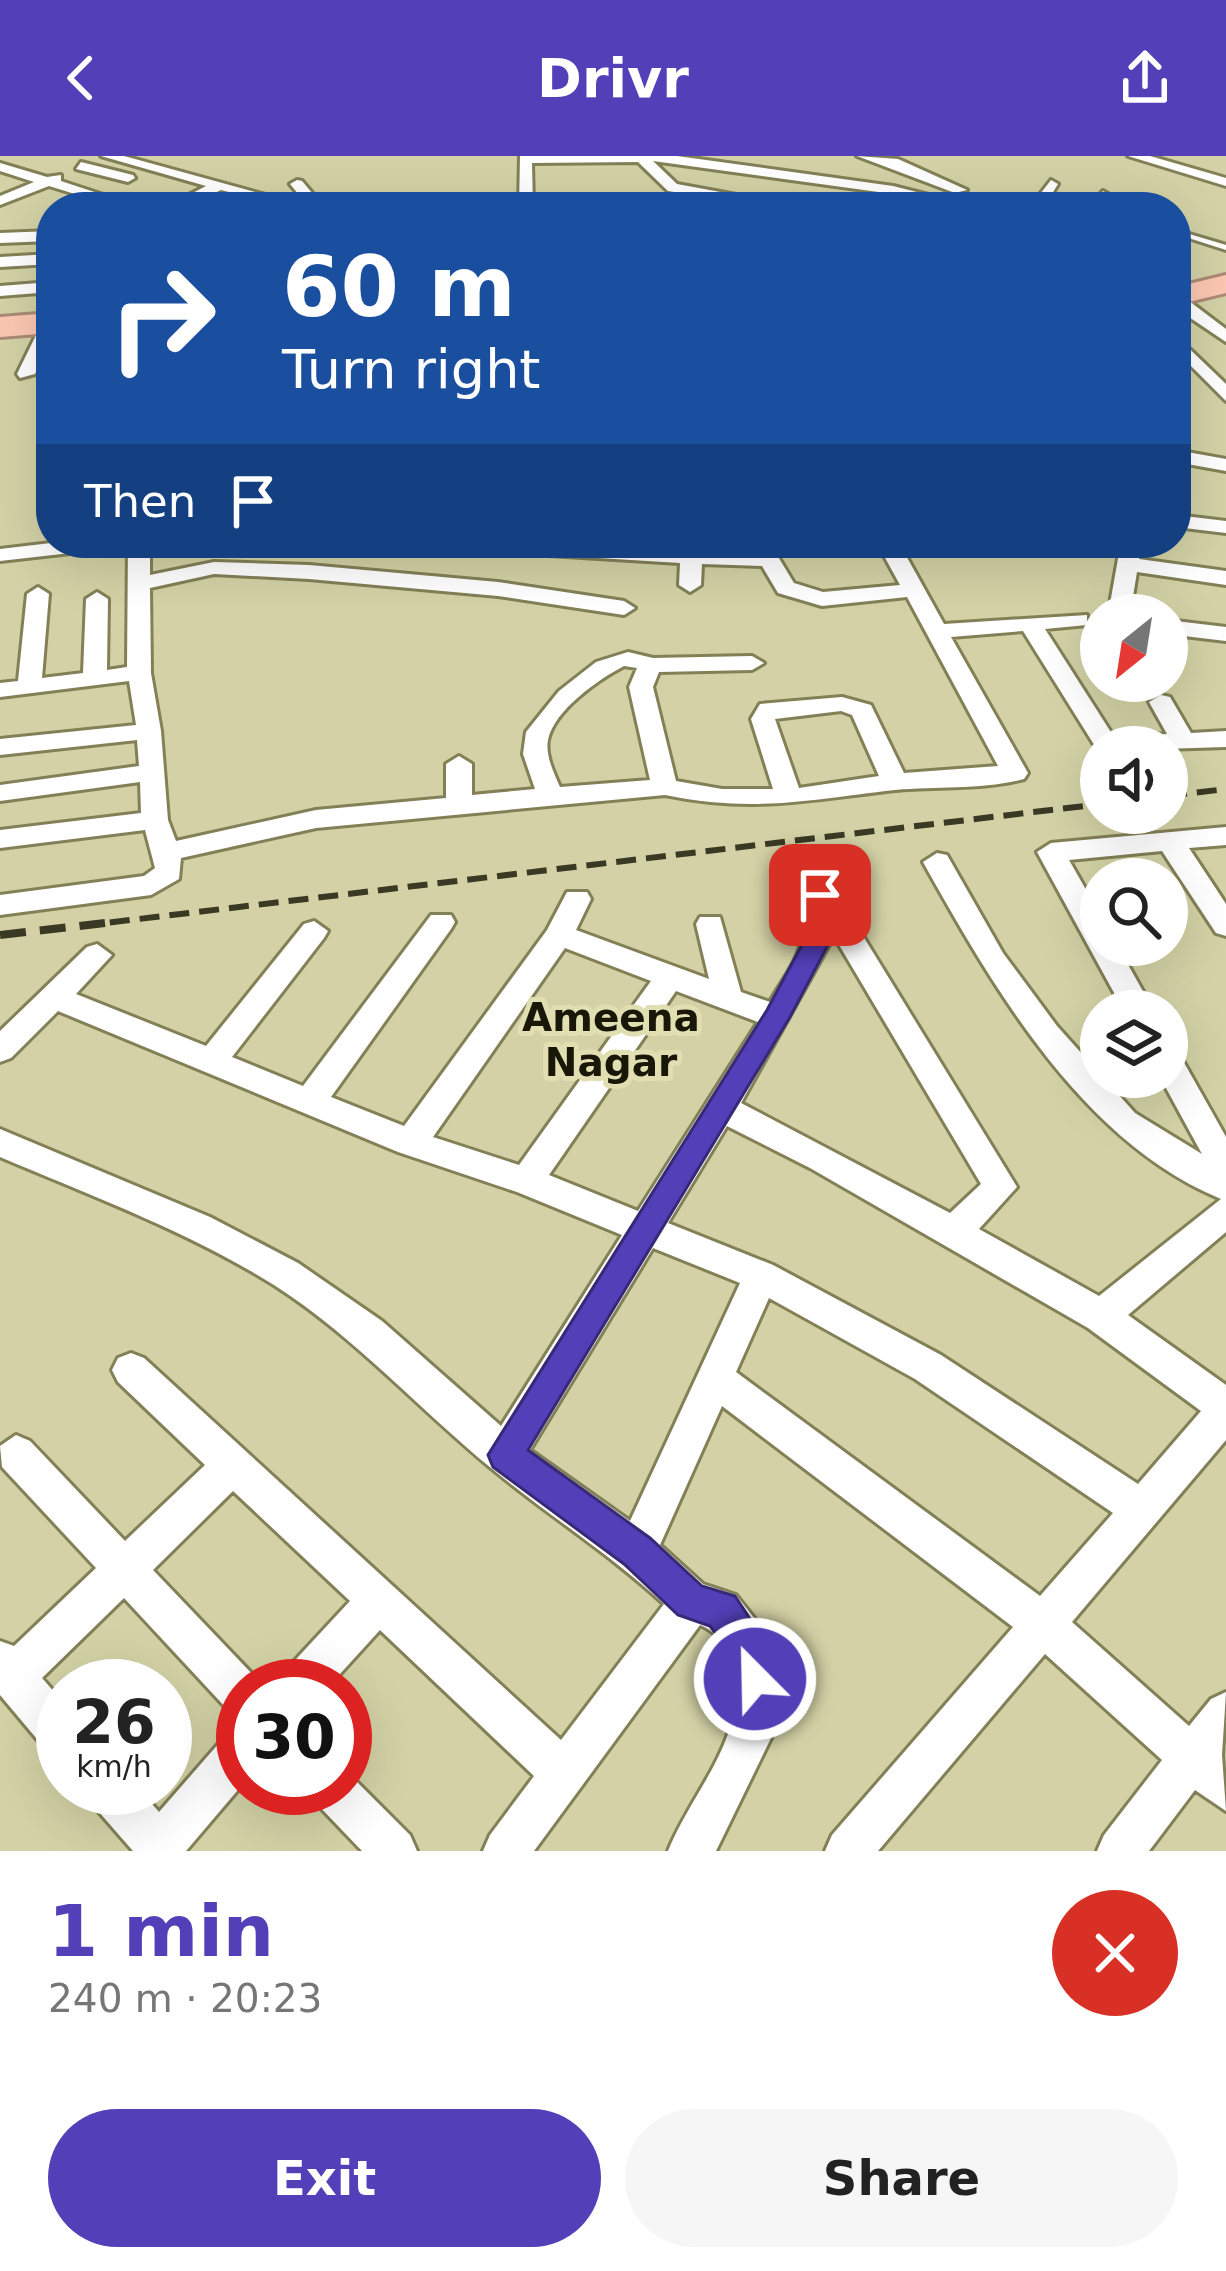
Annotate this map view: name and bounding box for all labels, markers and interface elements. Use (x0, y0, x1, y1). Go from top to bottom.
icon: back (48, 45, 114, 111)
icon: share (1112, 45, 1178, 111)
text: Drivr (537, 47, 689, 110)
text: 60 m (282, 238, 516, 336)
icon: right (84, 240, 240, 396)
text: Turn right (282, 338, 541, 401)
icon: arrive (220, 468, 286, 534)
text: Then (84, 475, 196, 528)
north arrow (1080, 594, 1188, 702)
map controls (1080, 594, 1188, 1098)
button: sound (1080, 726, 1188, 834)
pin (769, 844, 871, 946)
button: search (1080, 858, 1188, 966)
icon: arrive (787, 862, 853, 928)
button: layers (1080, 990, 1188, 1098)
district label: Ameena Nagar (522, 995, 700, 1085)
position arrow (692, 1616, 818, 1742)
speed limit sign: 30 (216, 1659, 372, 1815)
text: 26 (72, 1687, 156, 1757)
text: km/h (76, 1749, 152, 1784)
text: 1 min (48, 1889, 274, 1973)
button: close (1052, 1890, 1178, 2016)
text: 240 m · 20:23 (48, 1976, 322, 2021)
button: Exit (48, 2109, 601, 2247)
button: Share (625, 2109, 1178, 2247)

